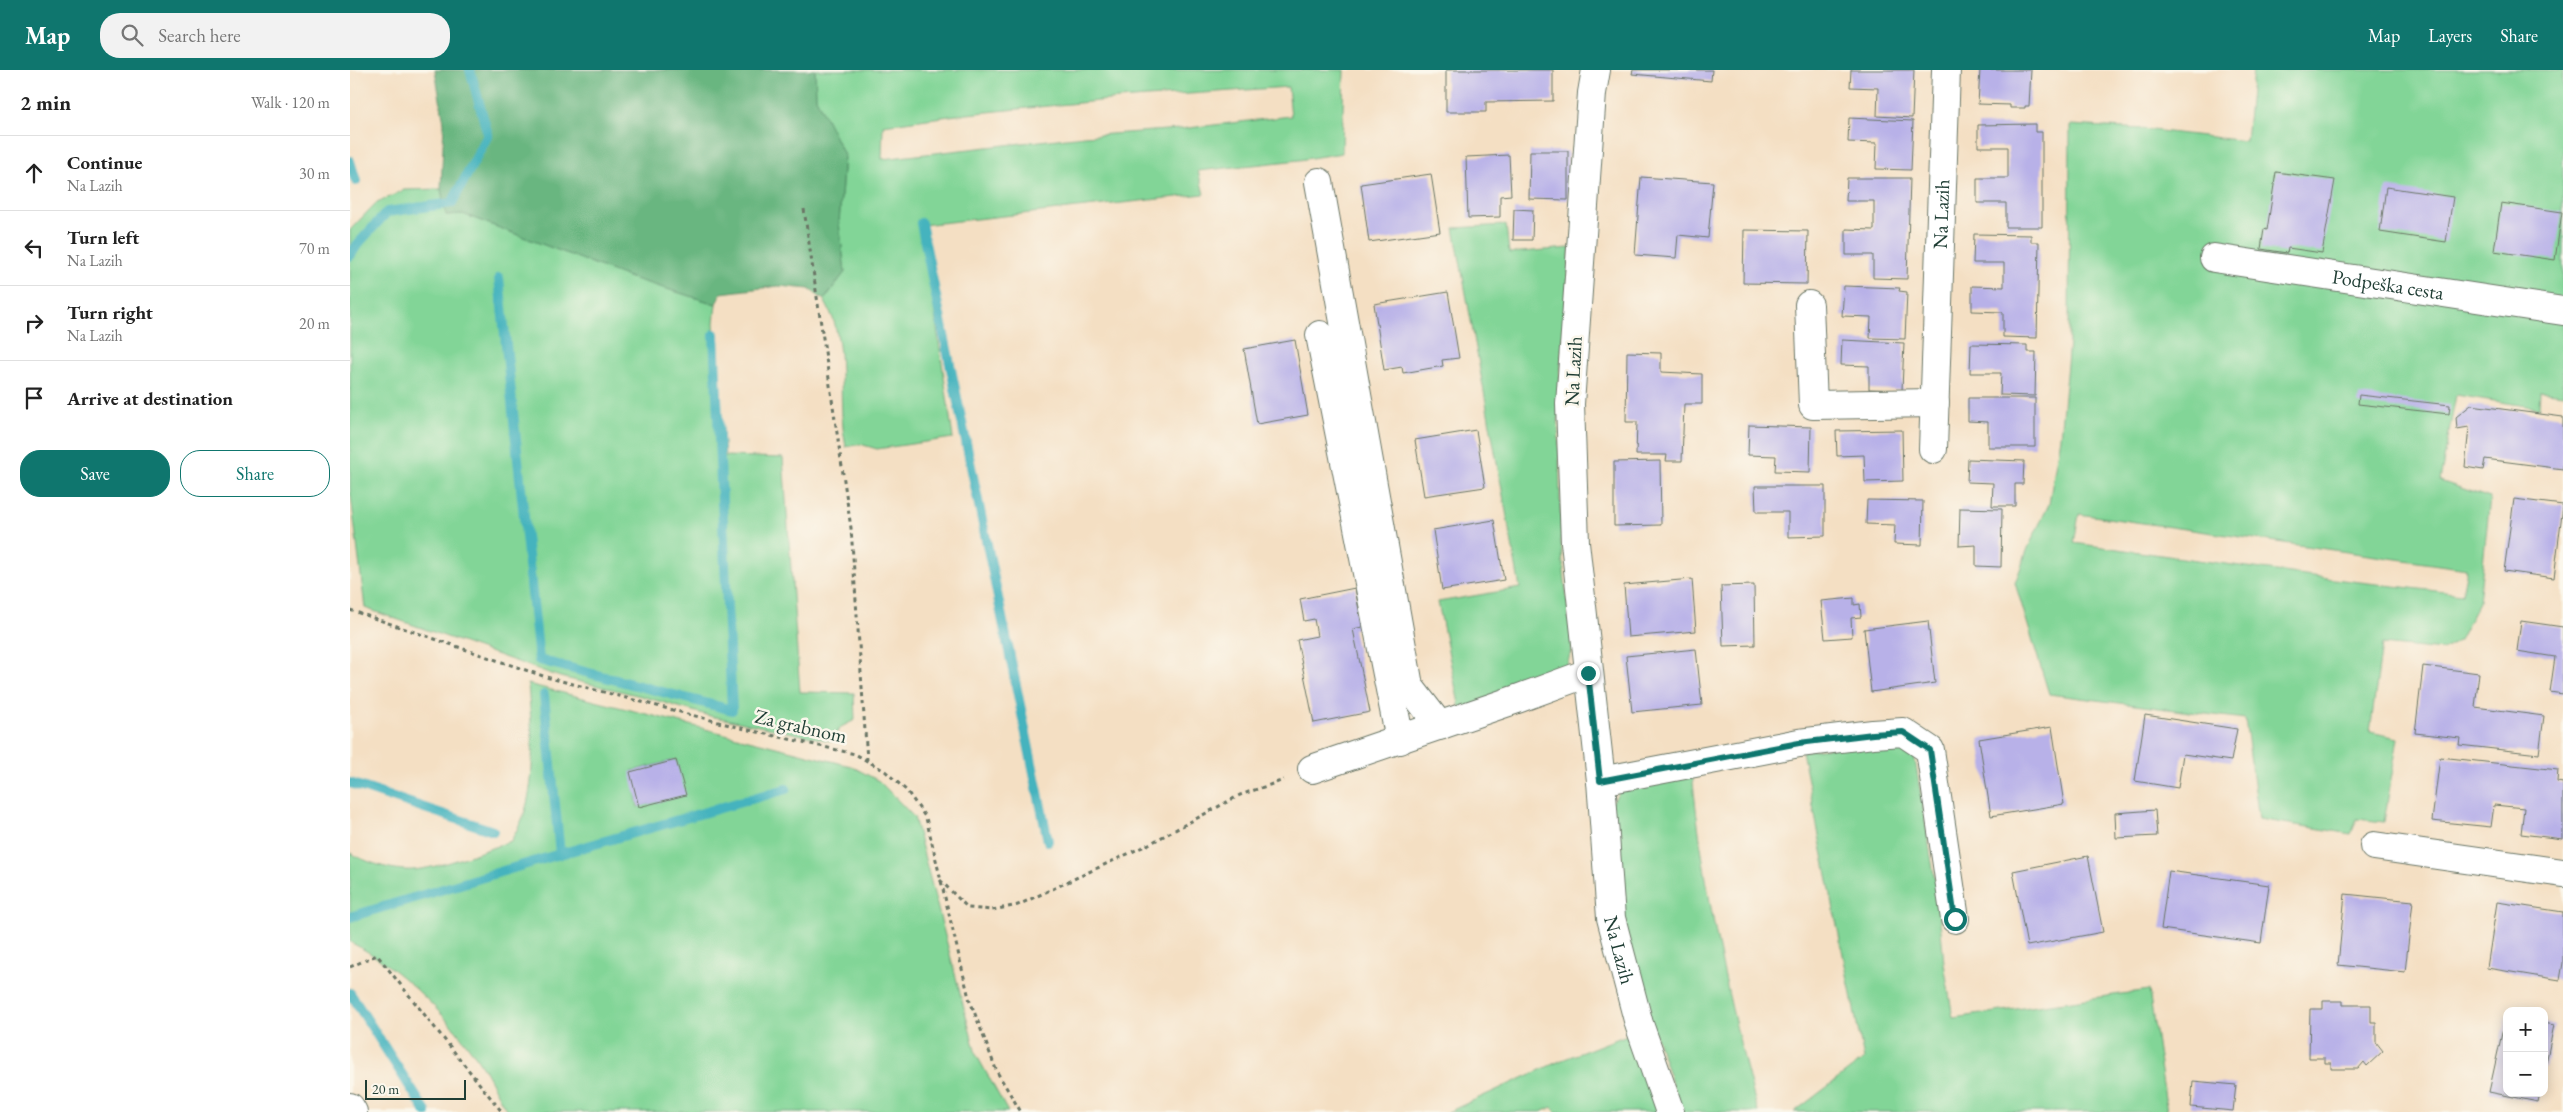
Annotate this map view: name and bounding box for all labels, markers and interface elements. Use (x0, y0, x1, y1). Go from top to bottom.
search box (100, 13, 450, 58)
text: Map (25, 20, 70, 51)
icon: search (118, 21, 146, 49)
text: Search here (158, 23, 241, 48)
text: Map (2368, 24, 2400, 47)
text: Layers (2428, 24, 2472, 47)
text: Share (2500, 24, 2538, 47)
text: 2 min (20, 89, 71, 116)
text: Walk · 120 m (251, 92, 330, 113)
text: Continue (67, 150, 142, 175)
icon: ahead (20, 159, 48, 187)
text: 30 m (299, 163, 330, 184)
text: Na Lazih (67, 175, 123, 196)
street label: Na Lazih (1927, 179, 1955, 250)
text: Turn left (67, 225, 139, 250)
icon: left (20, 234, 48, 262)
text: 70 m (299, 238, 330, 259)
text: Na Lazih (67, 250, 123, 271)
street label: Podpeška cesta (2330, 263, 2446, 306)
text: Turn right (67, 300, 153, 325)
icon: right (20, 309, 48, 337)
text: 20 m (299, 313, 330, 334)
text: Na Lazih (67, 325, 123, 346)
street label: Na Lazih (1558, 335, 1588, 407)
icon: arrive (20, 384, 48, 412)
text: Arrive at destination (67, 386, 233, 411)
button: Save (20, 450, 170, 497)
button: Share (180, 450, 330, 497)
route end (1577, 662, 1600, 685)
street label: Za grabnom (752, 703, 850, 749)
route start (1944, 908, 1967, 931)
street label: Na Lazih (1598, 913, 1641, 987)
map controls (2503, 1007, 2548, 1097)
button: + (2503, 1007, 2548, 1052)
button: − (2503, 1052, 2548, 1097)
scale bar (365, 1077, 466, 1100)
text: 20 m (372, 1080, 399, 1098)

